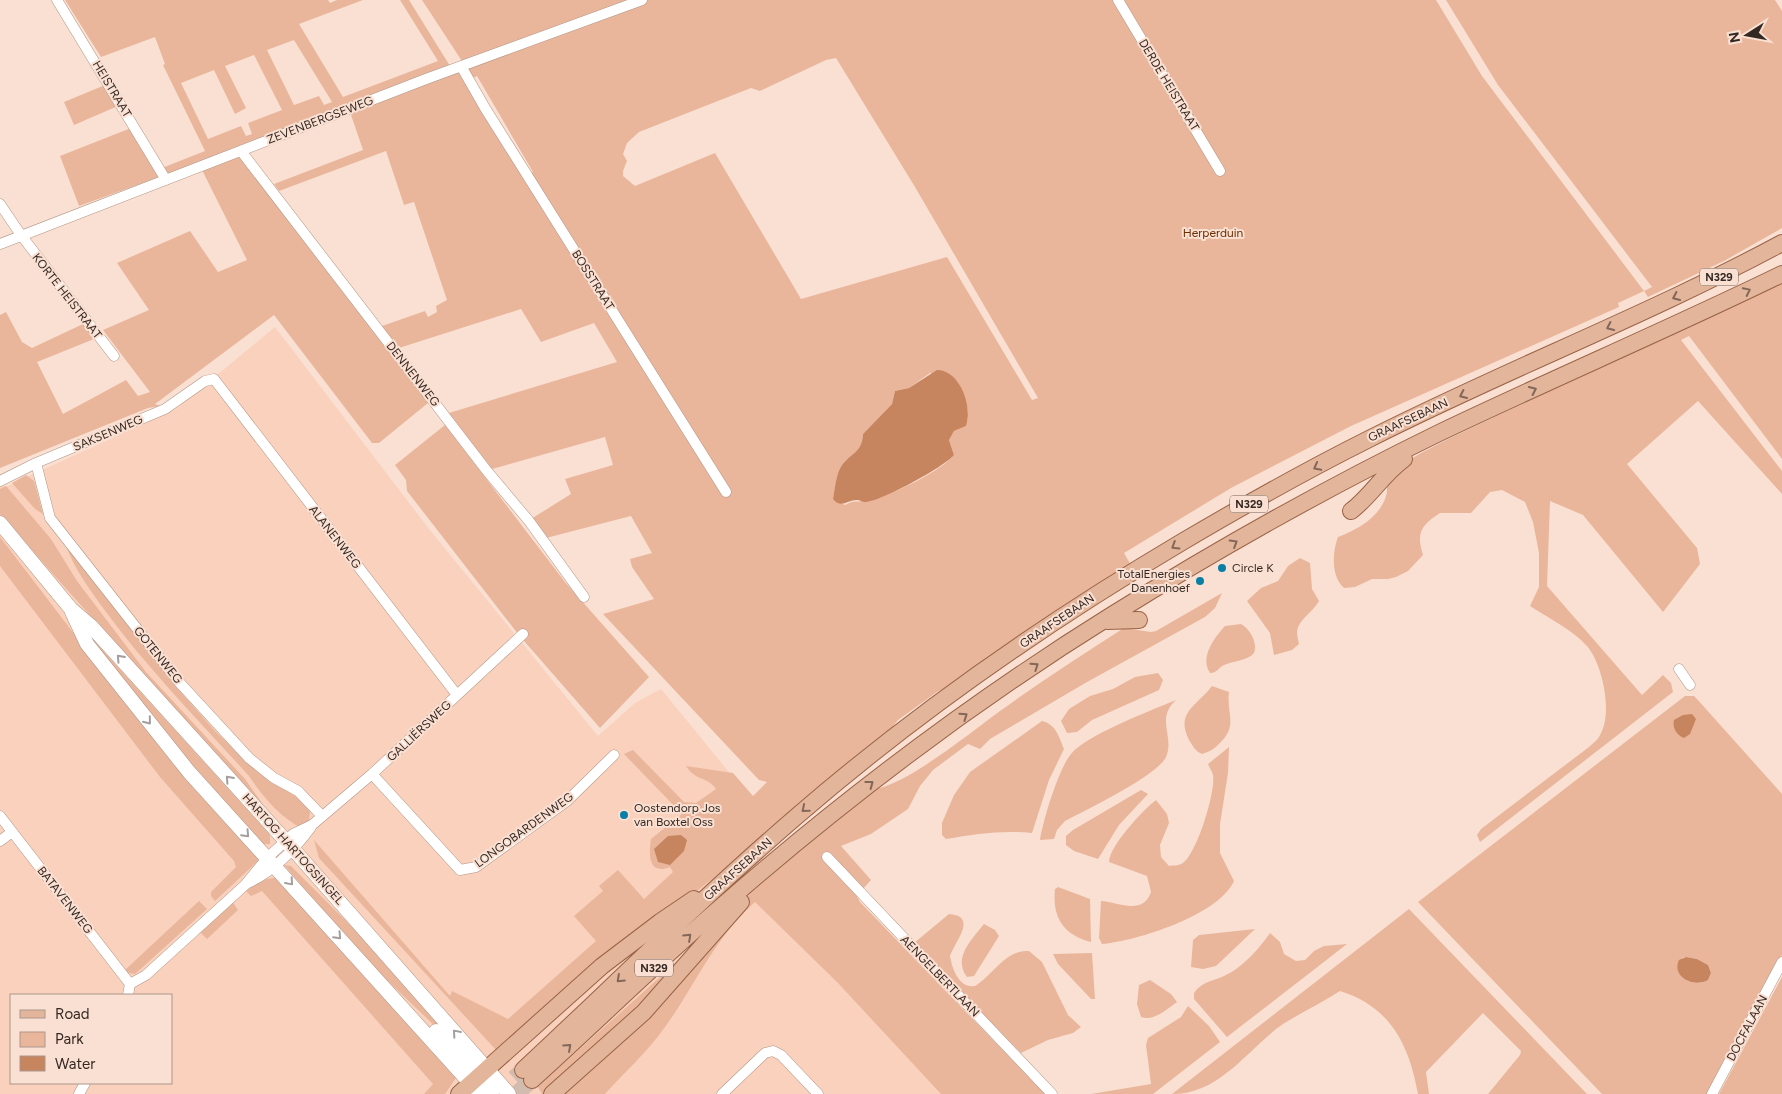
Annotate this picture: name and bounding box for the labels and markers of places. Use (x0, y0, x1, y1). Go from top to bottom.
place label: Circle K (1232, 561, 1274, 575)
marker: Circle K (1216, 562, 1228, 574)
place label: TotalEnergies Danenhoef (1118, 567, 1191, 595)
marker: TotalEnergies Danenhoef (1194, 575, 1206, 587)
place label: Oostendorp Jos van Boxtel Oss (634, 801, 721, 829)
marker: Oostendorp Jos van Boxtel Oss (618, 809, 630, 821)

